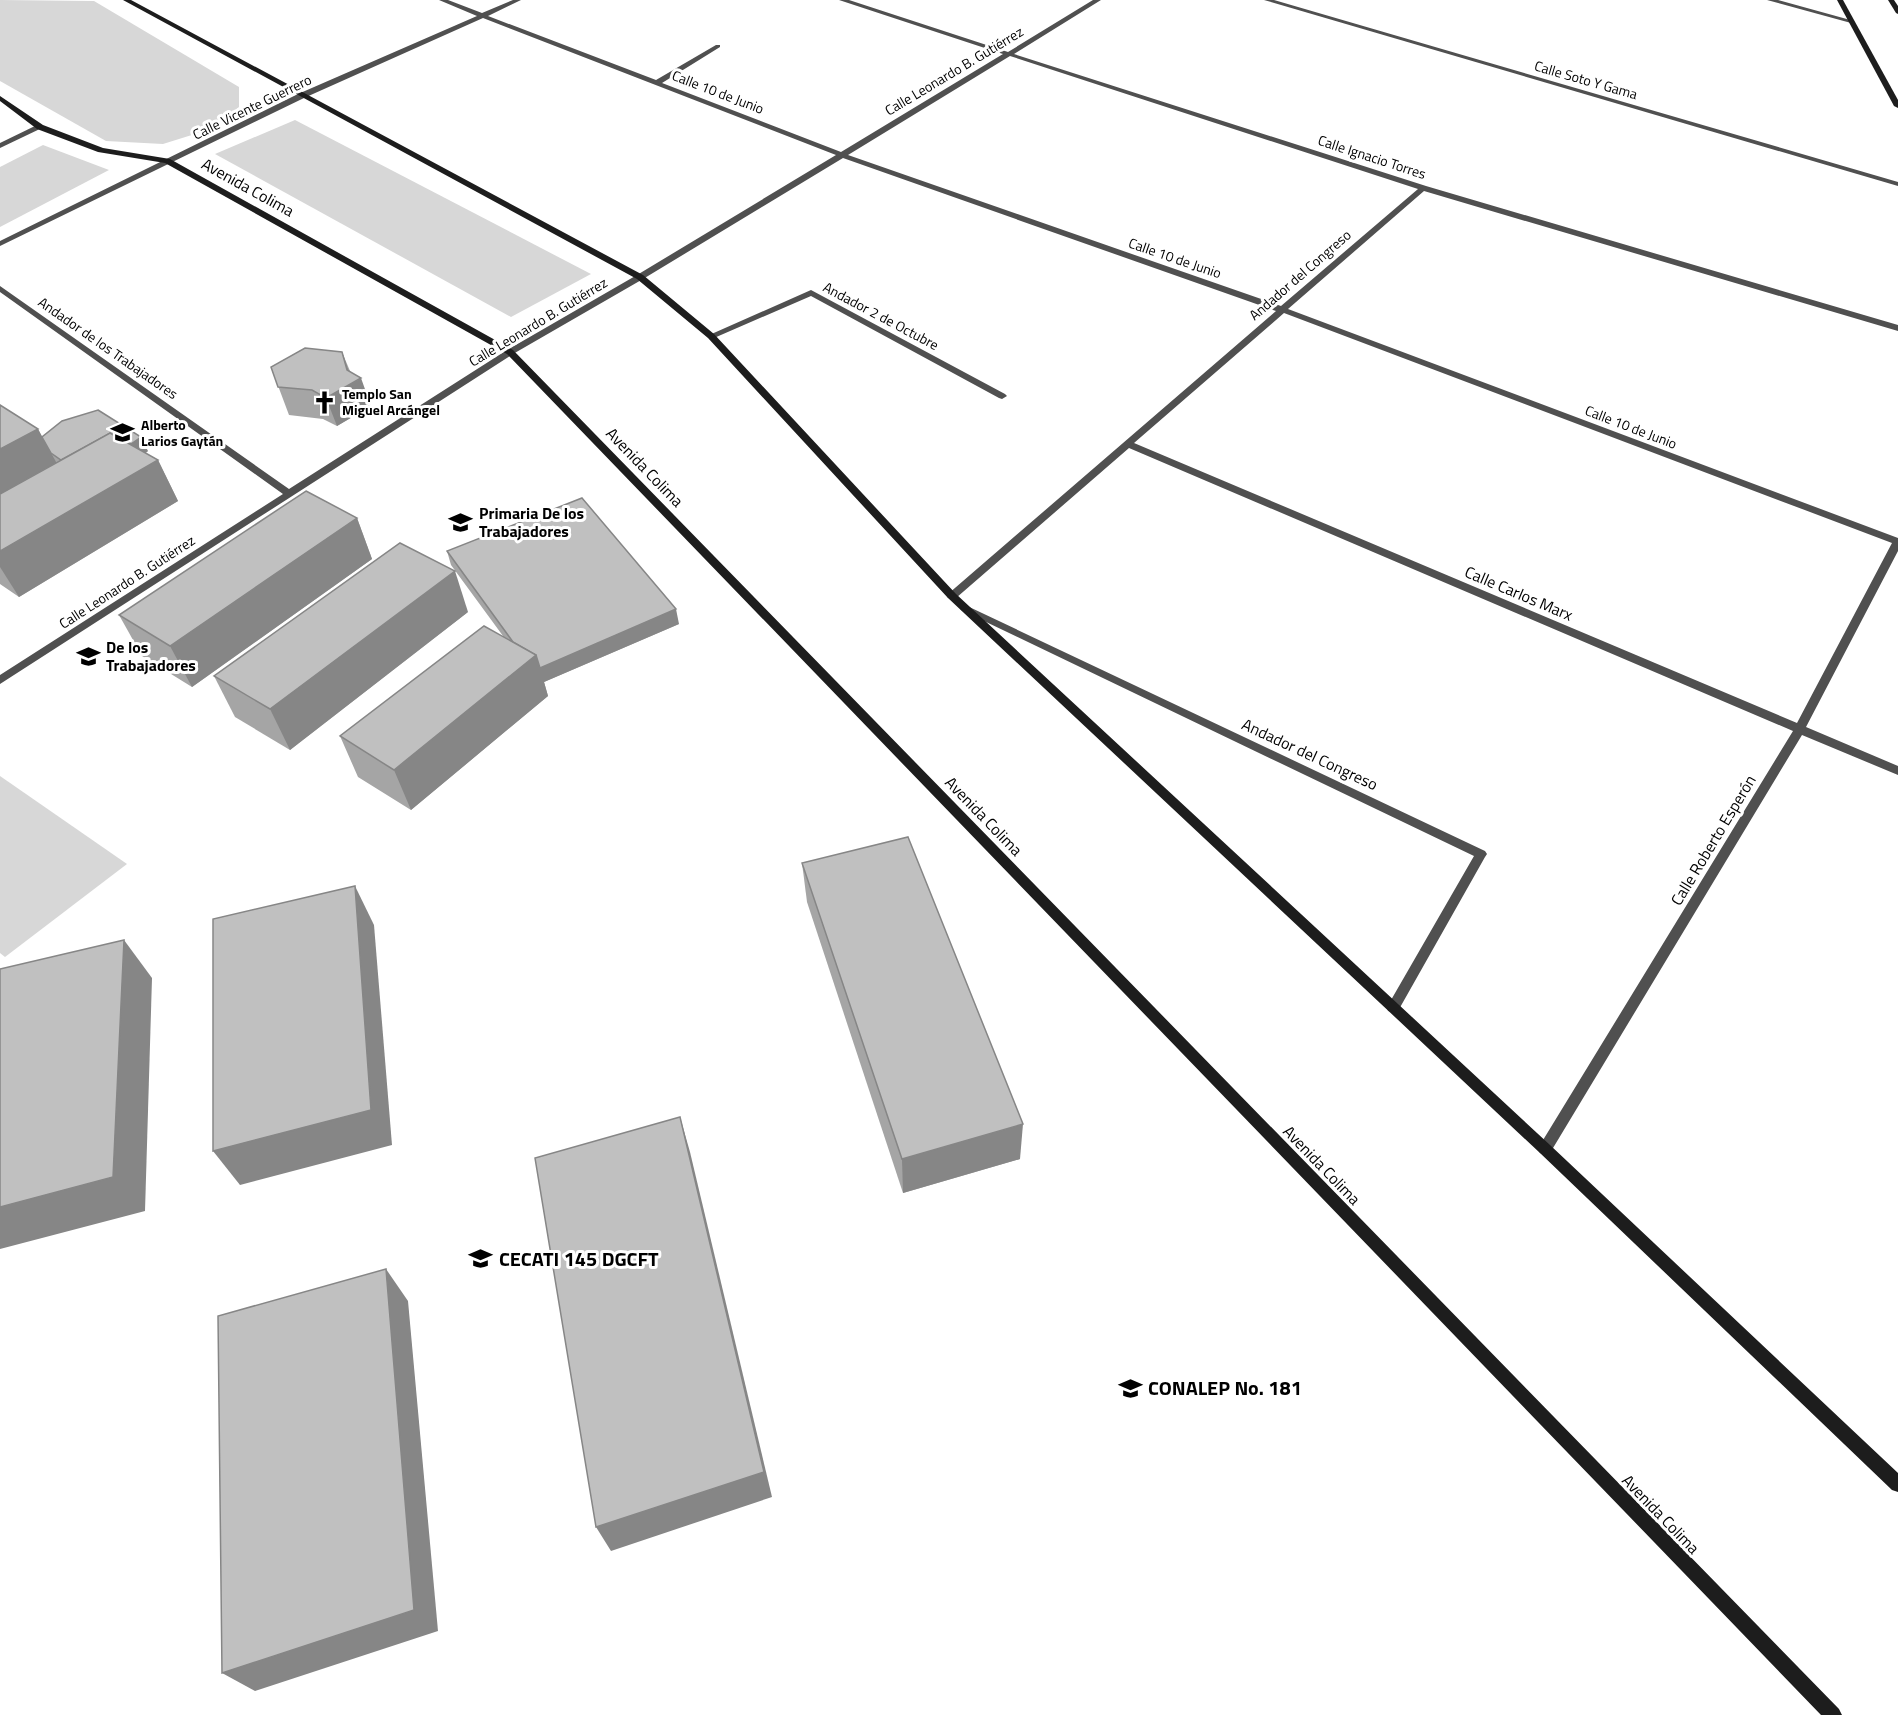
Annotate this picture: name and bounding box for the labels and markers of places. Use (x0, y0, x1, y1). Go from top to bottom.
place label: Templo San Miguel Arcángel (342, 383, 440, 420)
church icon: Templo San Miguel Arcángel (311, 389, 337, 415)
place label: Alberto Larios Gaytán (141, 414, 223, 451)
school or university icon: Alberto Larios Gaytán (110, 420, 136, 446)
place label: Primaria De los Trabajadores (479, 501, 584, 543)
school or university icon: Primaria De los Trabajadores (448, 509, 474, 535)
place label: De los Trabajadores (106, 635, 196, 677)
school or university icon: De los Trabajadores (75, 643, 101, 669)
place label: CECATI 145 DGCFT (499, 1243, 659, 1274)
school or university icon: CECATI 145 DGCFT (468, 1246, 494, 1272)
place label: CONALEP No. 181 (1148, 1372, 1302, 1403)
school or university icon: CONALEP No. 181 (1117, 1375, 1143, 1401)

